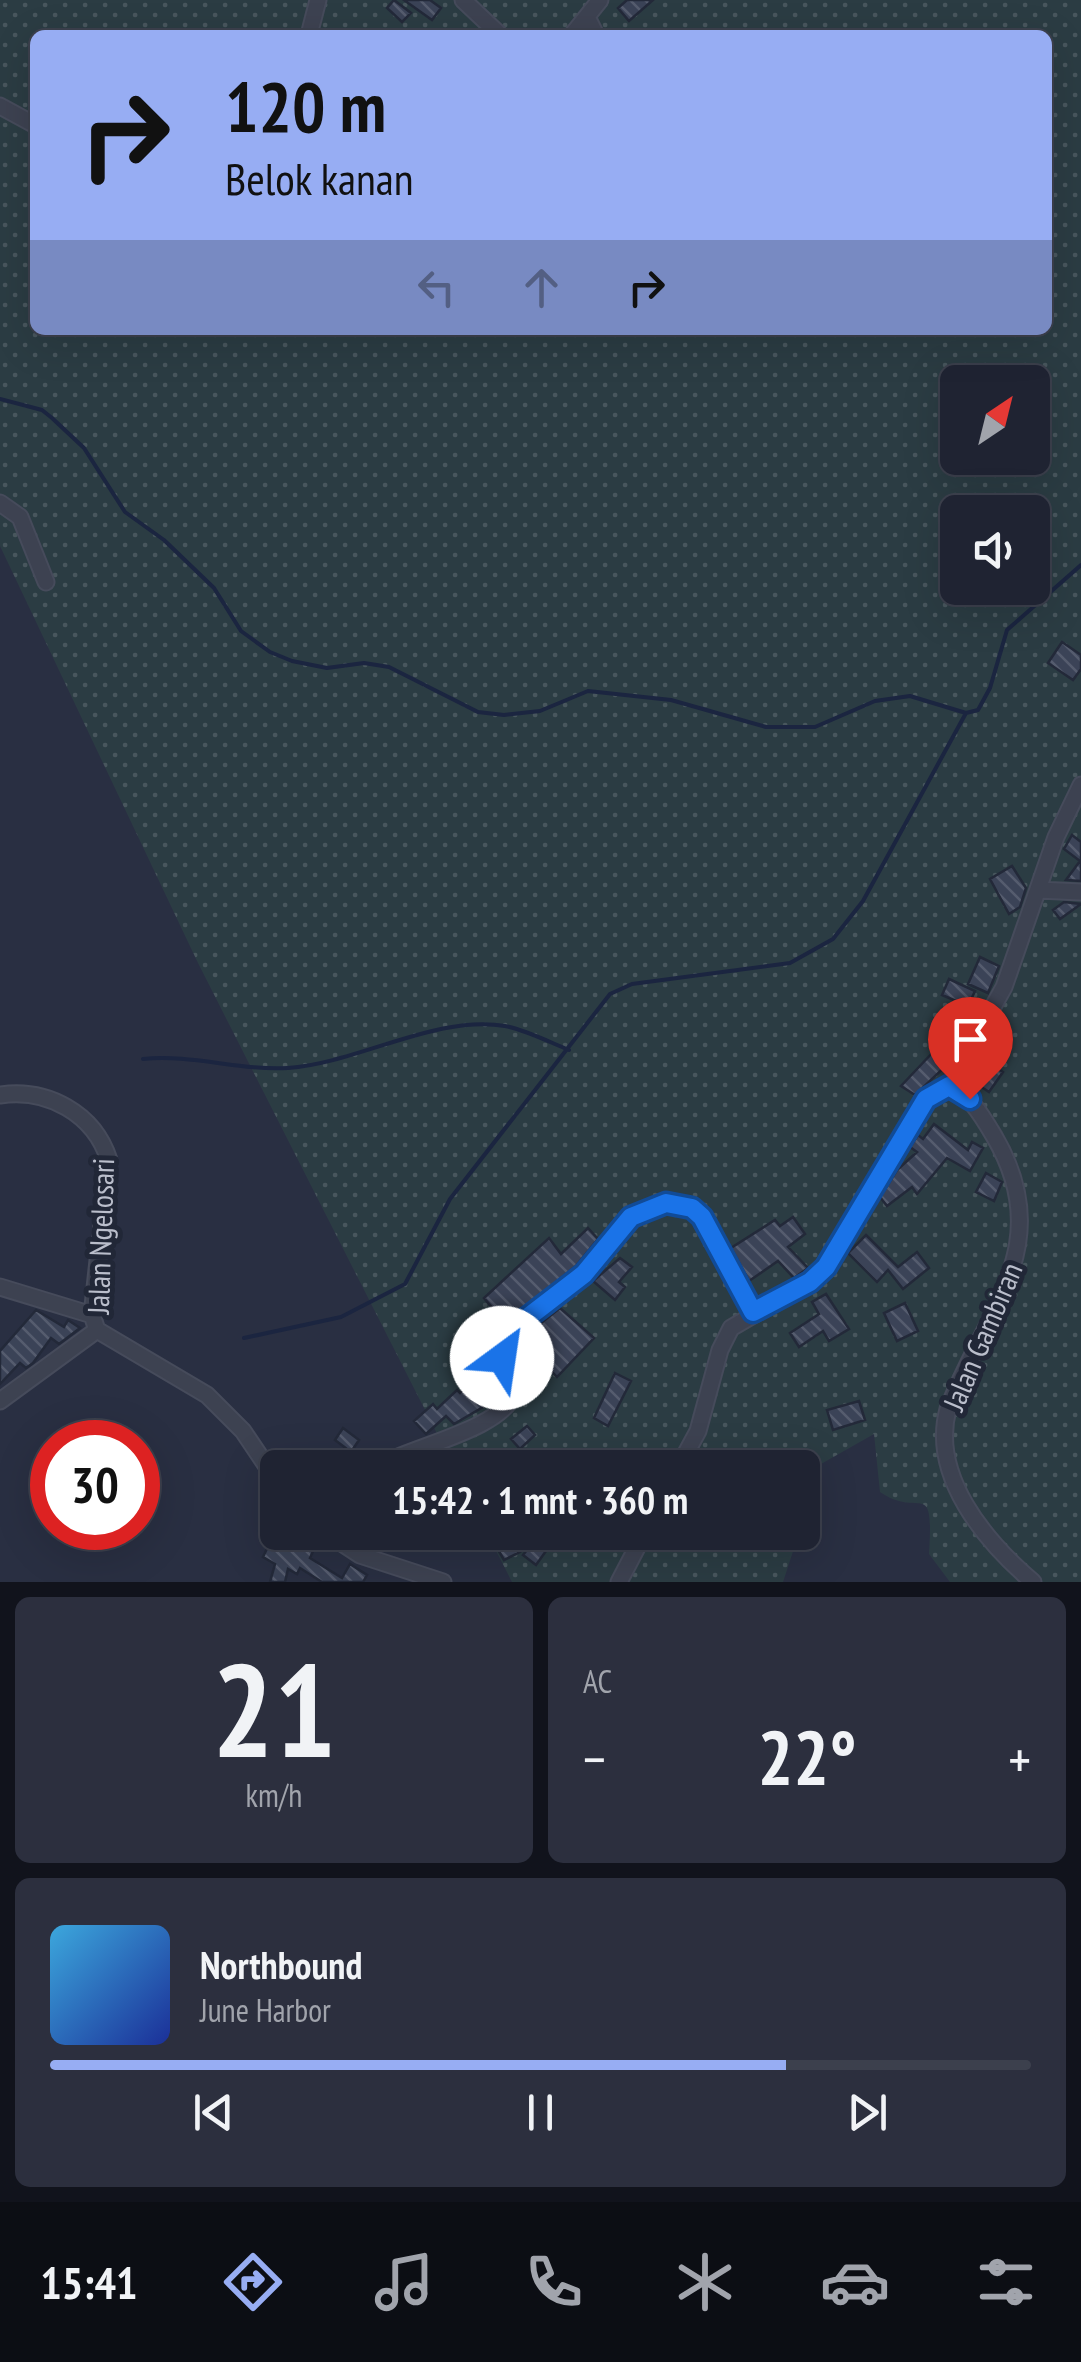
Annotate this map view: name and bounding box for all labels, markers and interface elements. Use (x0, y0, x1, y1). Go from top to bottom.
text: 120 m (225, 61, 386, 151)
icon: right (60, 70, 190, 200)
text: Belok kanan (225, 149, 414, 207)
icon: left (409, 260, 464, 315)
icon: ahead (514, 260, 569, 315)
icon: right (619, 260, 674, 315)
north arrow (940, 365, 1050, 475)
map controls (940, 365, 1050, 605)
button: sound (940, 495, 1050, 605)
pin (928, 997, 1013, 1100)
icon: arrive (943, 1012, 998, 1067)
street label: Jalan Ngelosari (78, 1157, 122, 1316)
street label: Jalan Gambiran (933, 1256, 1031, 1417)
position arrow (450, 1306, 554, 1410)
speed limit sign: 30 (30, 1420, 160, 1550)
text: 15:42 · 1 mnt · 360 m (392, 1475, 688, 1524)
text: 21 (212, 1625, 336, 1793)
text: AC (583, 1660, 612, 1702)
text: 22° (757, 1709, 857, 1806)
text: − (583, 1723, 606, 1794)
text: + (1008, 1723, 1031, 1794)
text: km/h (246, 1774, 302, 1816)
text: Northbound (200, 1940, 362, 1989)
text: June Harbor (200, 1989, 331, 2031)
icon: previous (186, 2085, 241, 2140)
icon: pause (513, 2085, 568, 2140)
icon: next (840, 2085, 895, 2140)
icon: directions (218, 2247, 288, 2317)
icon: music (369, 2247, 439, 2317)
icon: phone (519, 2247, 589, 2317)
icon: climate (670, 2247, 740, 2317)
icon: car (820, 2247, 890, 2317)
icon: filters (971, 2247, 1041, 2317)
text: 15:41 (40, 2253, 138, 2311)

